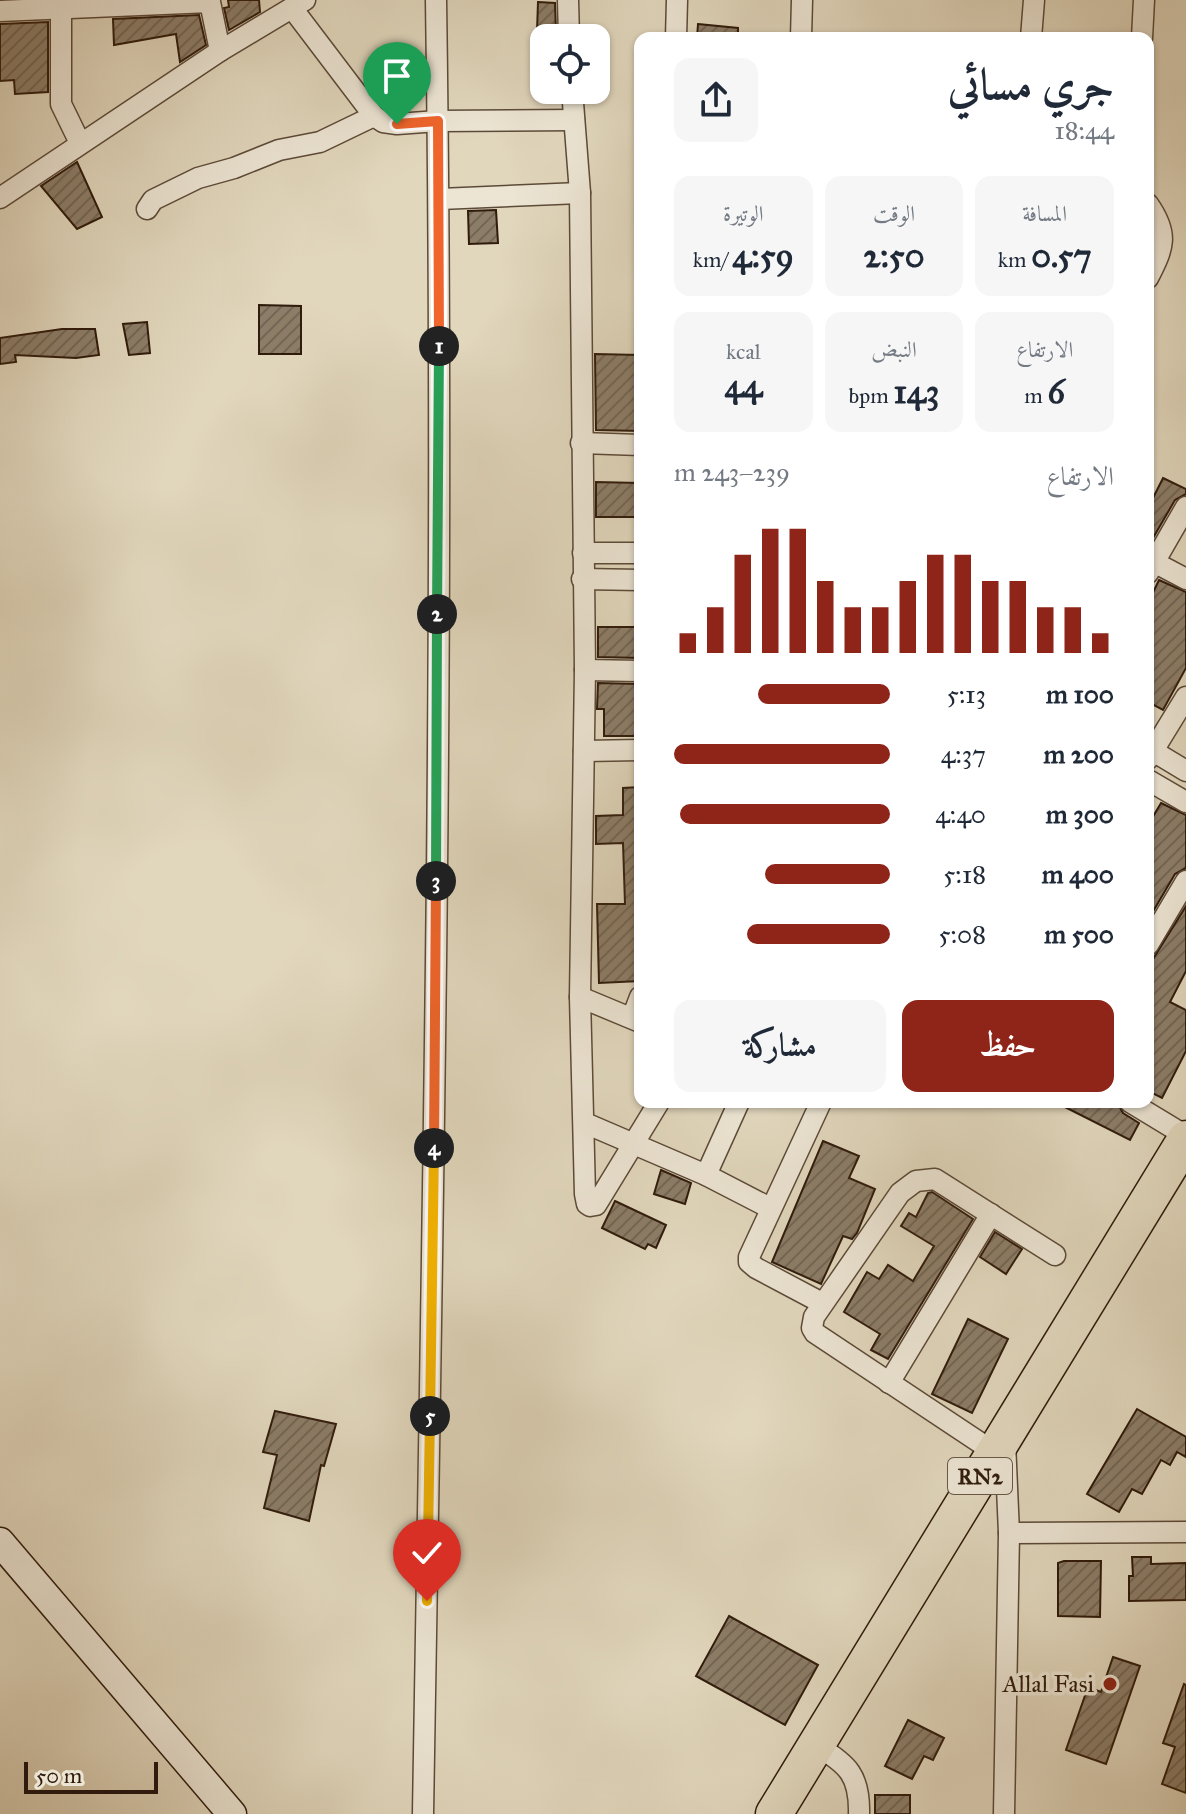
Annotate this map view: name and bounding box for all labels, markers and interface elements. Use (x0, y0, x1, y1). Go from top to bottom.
map controls (530, 24, 610, 104)
button: locate (530, 24, 610, 104)
pin (363, 42, 431, 124)
icon: arrive (375, 54, 419, 98)
text: جري مسائي (948, 57, 1114, 111)
button: share (674, 58, 758, 142)
text: 18:44 (1054, 114, 1114, 146)
text: الوتيرة (723, 200, 764, 227)
text: الوقت (873, 200, 915, 227)
text: المسافة (1022, 200, 1067, 227)
text: 4:59 (732, 235, 794, 276)
text: 2:50 (864, 235, 924, 276)
text: 0.57 (1031, 235, 1092, 276)
text: /km (693, 246, 732, 273)
text: km (998, 246, 1031, 273)
pin: 1 (419, 326, 459, 366)
text: 1 (435, 332, 443, 359)
text: النبض (871, 336, 917, 363)
text: الارتفاع (1016, 336, 1073, 363)
text: kcal (726, 338, 761, 365)
text: 44 (724, 365, 762, 406)
text: 143 (893, 371, 939, 412)
text: 6 (1048, 371, 1065, 412)
text: bpm (849, 382, 893, 409)
text: m (1024, 382, 1048, 409)
text: 239–243 m (674, 456, 790, 488)
text: الارتفاع (1047, 460, 1114, 492)
pin: 2 (417, 594, 457, 634)
text: 2 (432, 600, 442, 627)
text: 5:13 (947, 678, 986, 710)
text: 100 m (1046, 678, 1114, 710)
text: 4:37 (941, 738, 986, 770)
text: 200 m (1043, 738, 1114, 770)
text: 4:40 (935, 798, 986, 830)
text: 300 m (1046, 798, 1114, 830)
text: 5:18 (943, 858, 986, 890)
text: 400 m (1042, 858, 1114, 890)
pin: 3 (416, 861, 456, 901)
text: 3 (432, 867, 440, 894)
text: 5:08 (938, 918, 986, 950)
text: 500 m (1044, 918, 1114, 950)
button: مشاركة (674, 1000, 886, 1092)
button: حفظ (902, 1000, 1114, 1092)
pin: 4 (414, 1128, 454, 1168)
text: 4 (428, 1134, 440, 1161)
pin: 5 (410, 1396, 450, 1436)
text: 5 (425, 1402, 435, 1429)
road number: RN2 (948, 1458, 1012, 1494)
pin (393, 1519, 461, 1601)
icon: check (405, 1531, 449, 1575)
place label: Allal Fasi (1001, 1669, 1094, 1699)
marker: Allal Fasi (1101, 1675, 1119, 1693)
scale bar (24, 1758, 158, 1794)
text: 50 m (36, 1762, 82, 1789)

